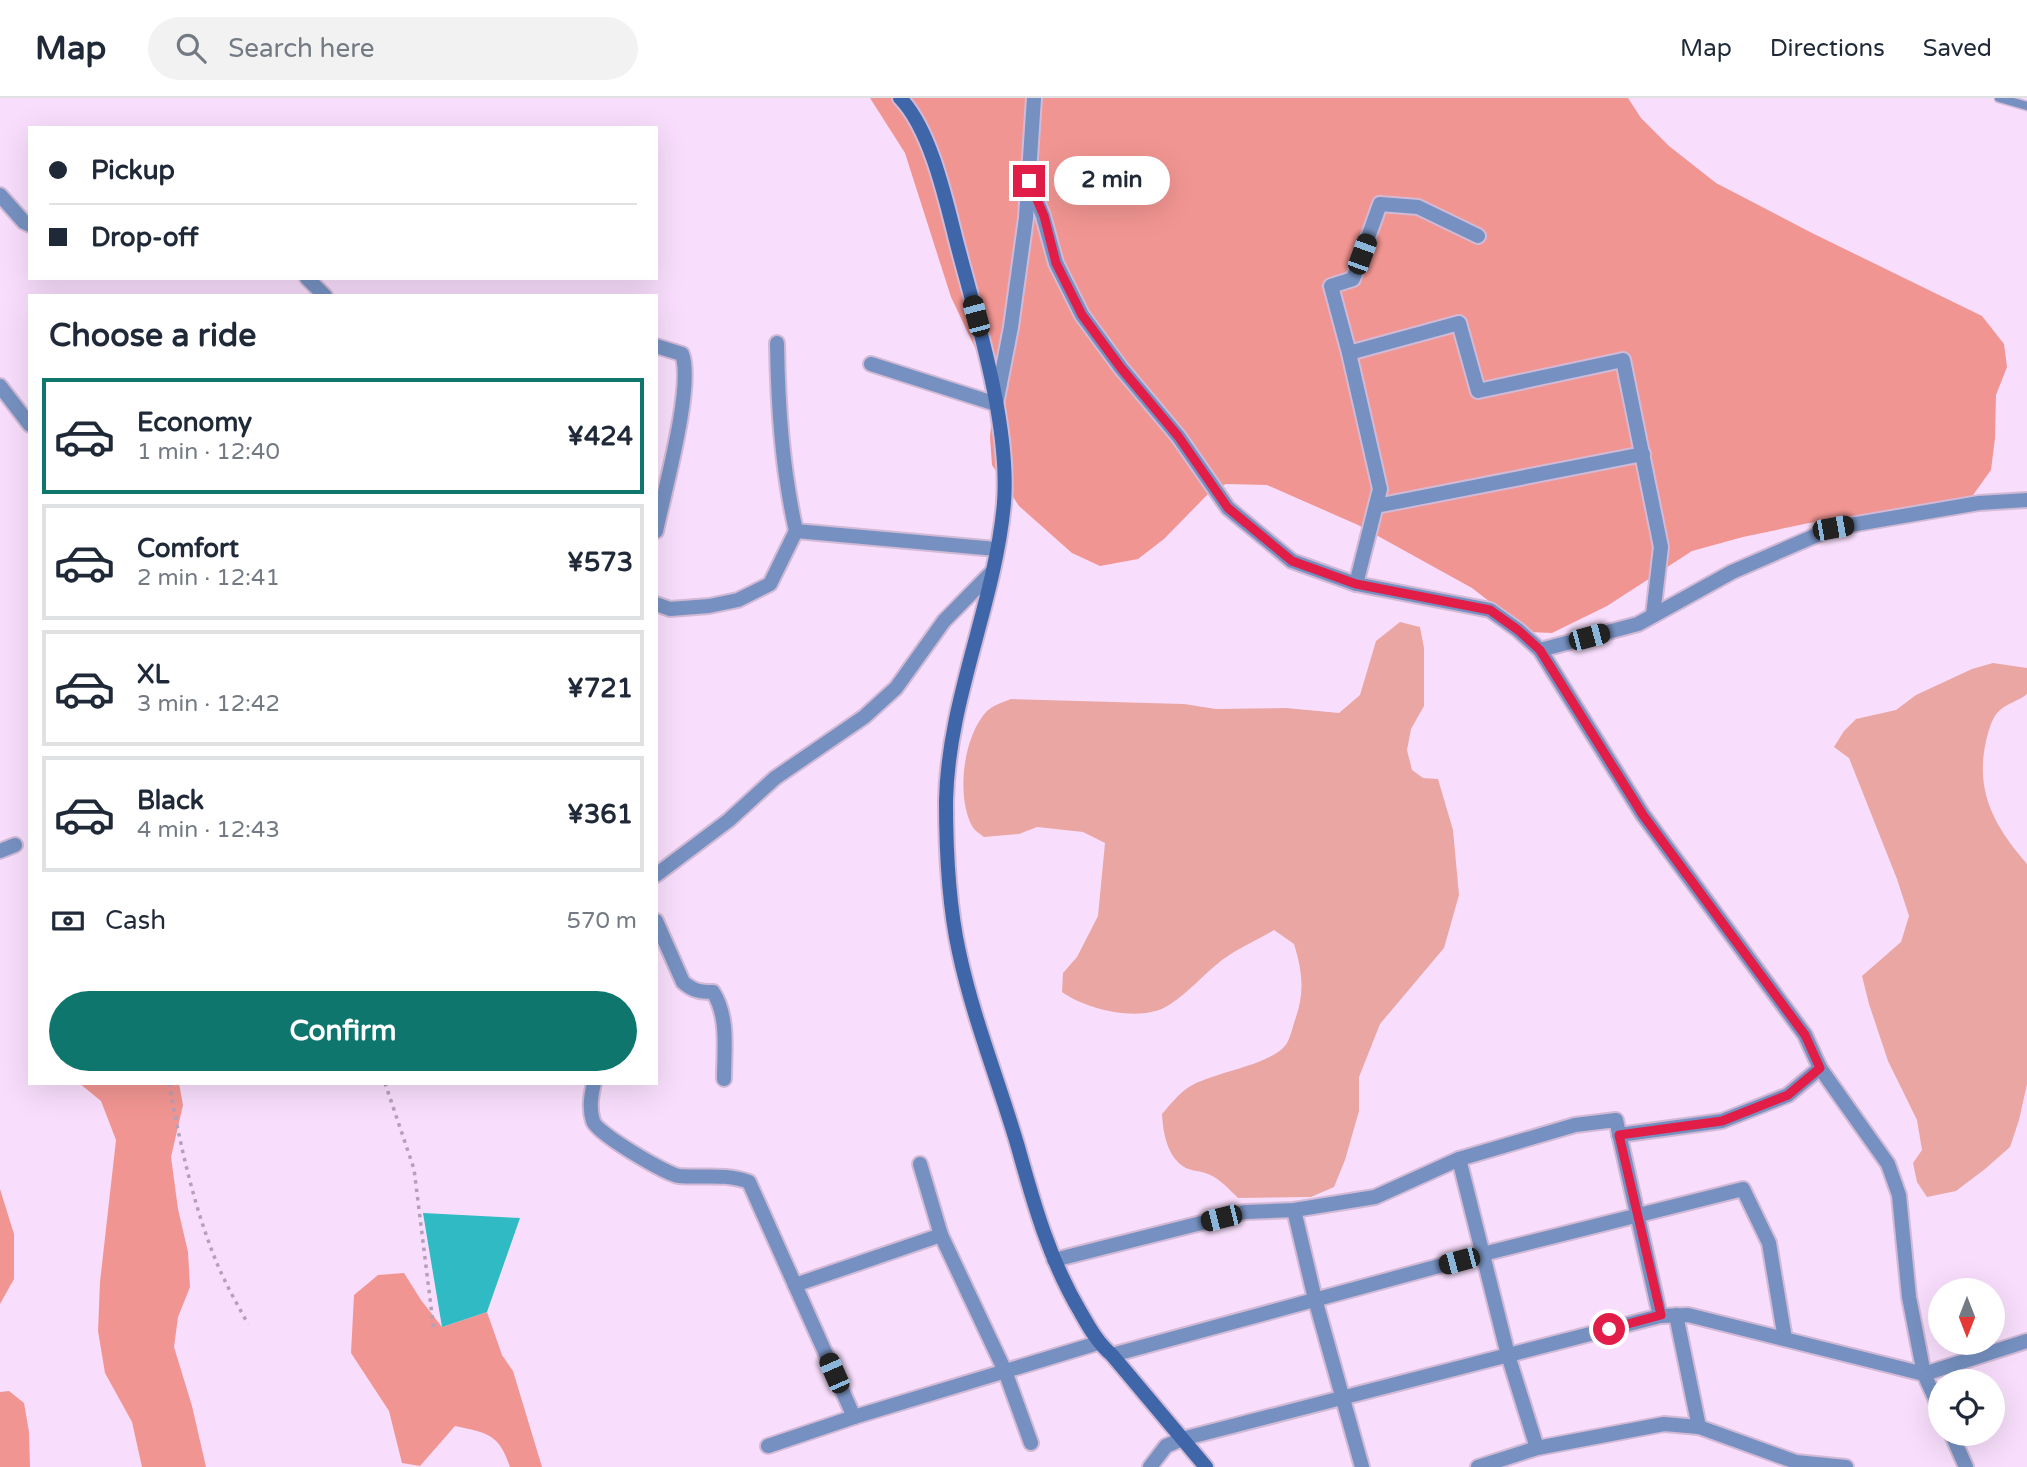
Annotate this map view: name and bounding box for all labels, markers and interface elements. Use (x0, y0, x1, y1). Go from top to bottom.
search box (148, 17, 638, 80)
text: Map (35, 29, 106, 68)
icon: search (172, 29, 210, 67)
text: Search here (228, 33, 374, 64)
text: Map (1680, 34, 1732, 63)
text: Directions (1770, 34, 1885, 63)
text: Saved (1923, 34, 1992, 63)
text: Pickup (91, 155, 175, 186)
callout: 2 min (1054, 156, 1169, 206)
route end (1013, 165, 1045, 197)
text: 2 min (1081, 166, 1143, 194)
text: Drop-off (91, 222, 198, 253)
car (1345, 231, 1380, 277)
car (961, 293, 992, 339)
text: Choose a ride (49, 317, 256, 355)
icon: car (53, 405, 116, 468)
text: Economy (137, 407, 252, 438)
text: ¥424 (567, 421, 633, 452)
text: 1 min · 12:40 (137, 438, 280, 466)
car (1811, 514, 1856, 542)
icon: car (53, 531, 116, 594)
text: Comfort (137, 533, 239, 564)
text: ¥573 (567, 547, 633, 578)
text: 2 min · 12:41 (137, 564, 280, 592)
car (1566, 621, 1613, 653)
icon: car (53, 657, 116, 720)
text: XL (137, 659, 169, 690)
text: ¥721 (567, 673, 633, 704)
text: 3 min · 12:42 (137, 690, 280, 718)
icon: car (53, 783, 116, 846)
text: Black (137, 785, 204, 816)
text: ¥361 (567, 799, 633, 830)
text: 4 min · 12:43 (137, 816, 280, 844)
icon: cash (49, 902, 87, 940)
text: Cash (105, 905, 166, 936)
text: 570 m (567, 907, 637, 935)
button: Confirm (49, 991, 637, 1071)
car (1199, 1203, 1244, 1233)
car (1436, 1245, 1483, 1277)
north arrow (1928, 1278, 2006, 1354)
map controls (1928, 1278, 2005, 1446)
route start (1593, 1313, 1625, 1345)
car (816, 1350, 853, 1396)
button: locate (1928, 1369, 2005, 1446)

